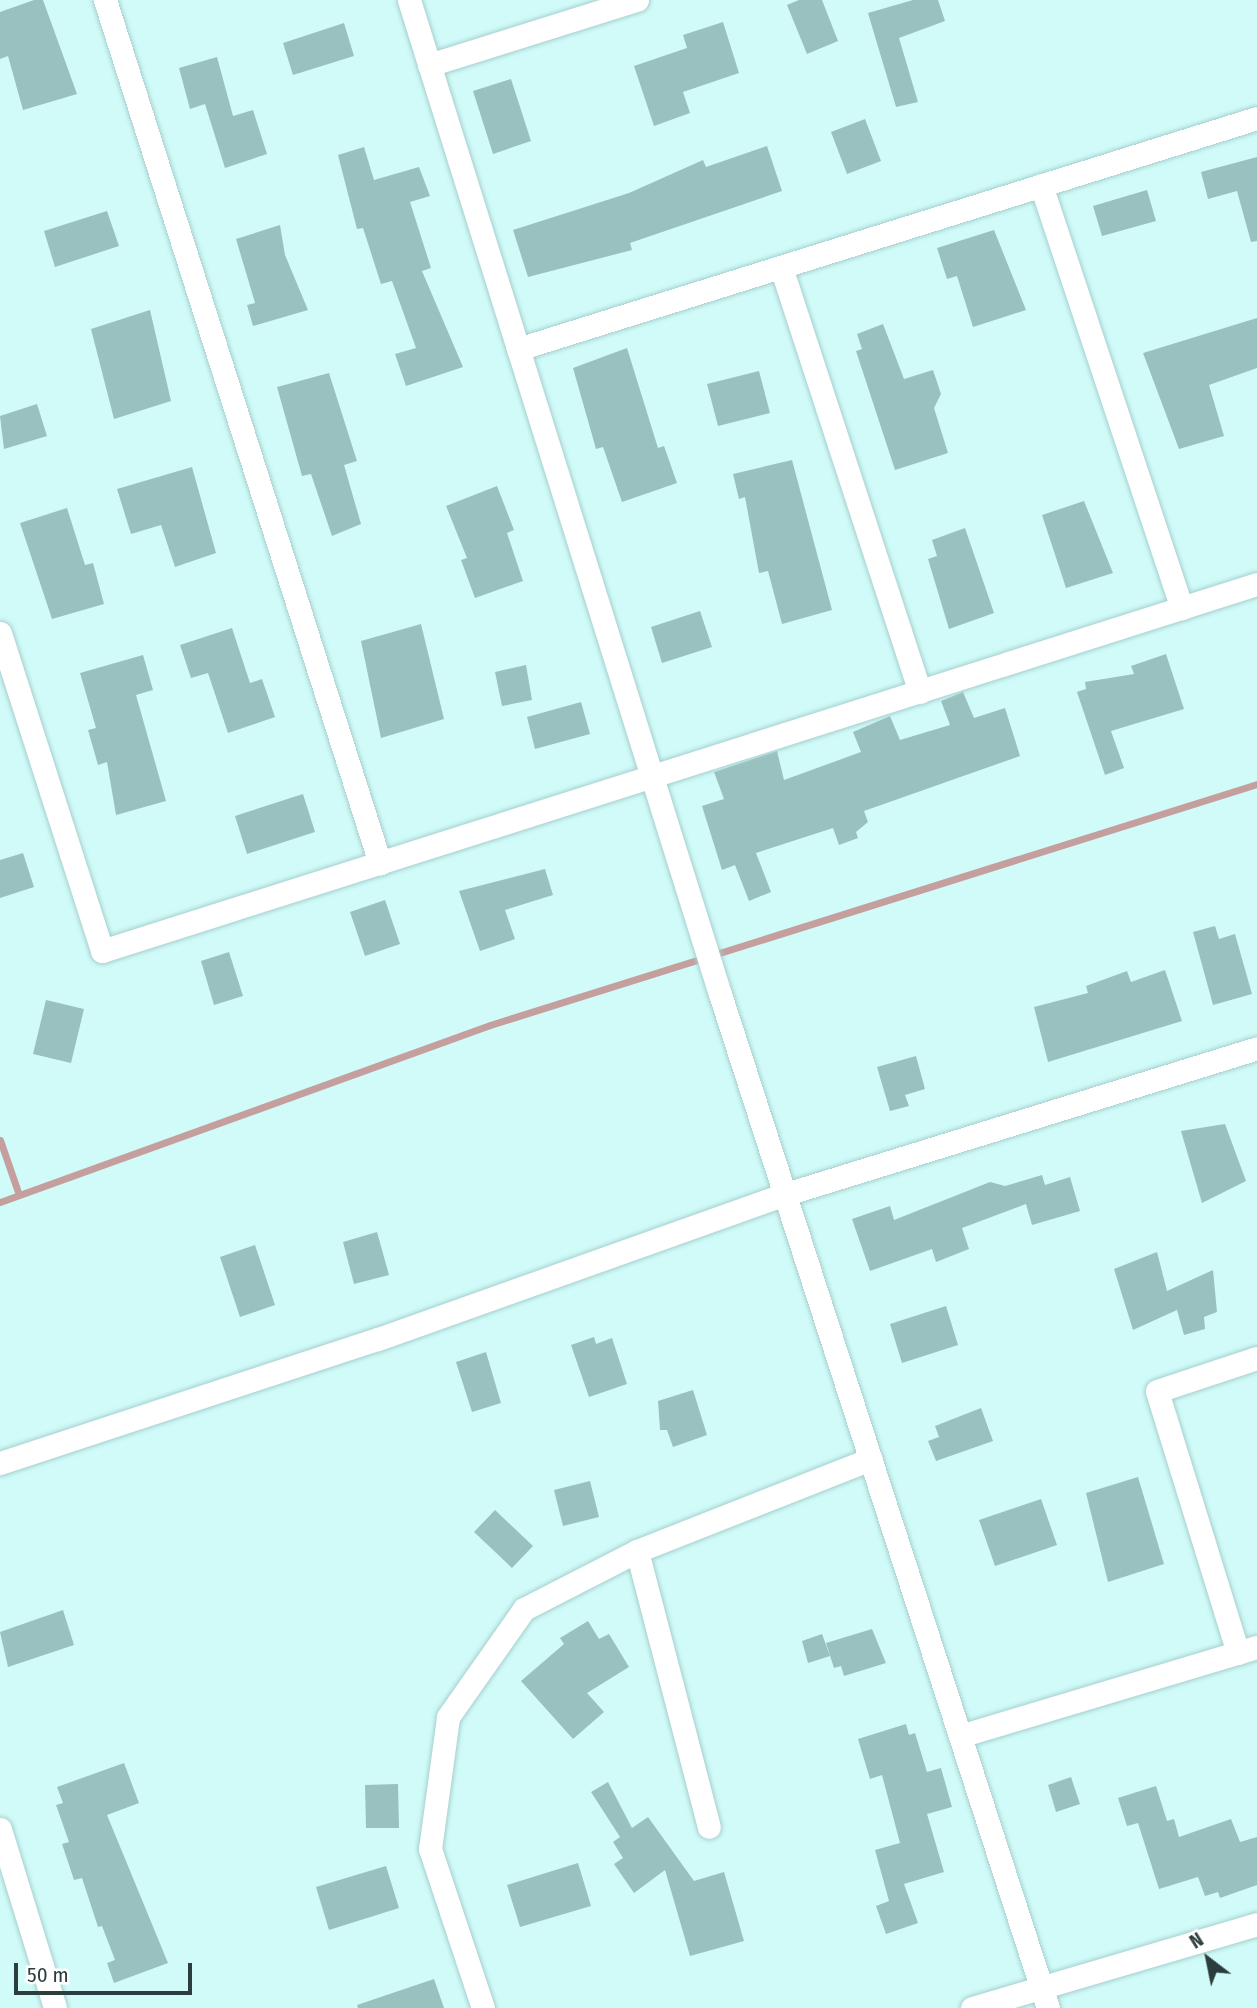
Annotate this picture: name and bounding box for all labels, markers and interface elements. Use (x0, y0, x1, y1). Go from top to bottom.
north arrow (1173, 1924, 1243, 1994)
text: N (1186, 1928, 1208, 1954)
scale bar (18, 1948, 196, 1992)
text: 50 m (27, 1962, 69, 1988)

